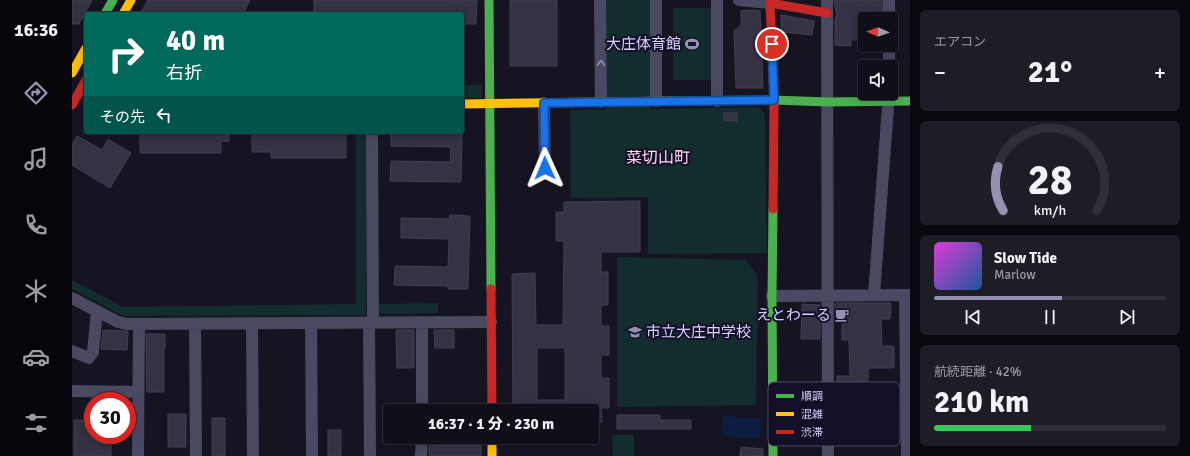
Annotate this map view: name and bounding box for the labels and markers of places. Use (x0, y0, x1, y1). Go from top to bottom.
pin (755, 27, 789, 61)
place label: 大庄体育館 (606, 35, 681, 53)
sports icon: 大庄体育館 (684, 36, 700, 52)
place label: えとわーる (756, 306, 831, 324)
cafe icon: えとわーる (834, 307, 850, 323)
place label: 市立大庄中学校 (646, 323, 751, 341)
school or university icon: 市立大庄中学校 (627, 324, 643, 340)

